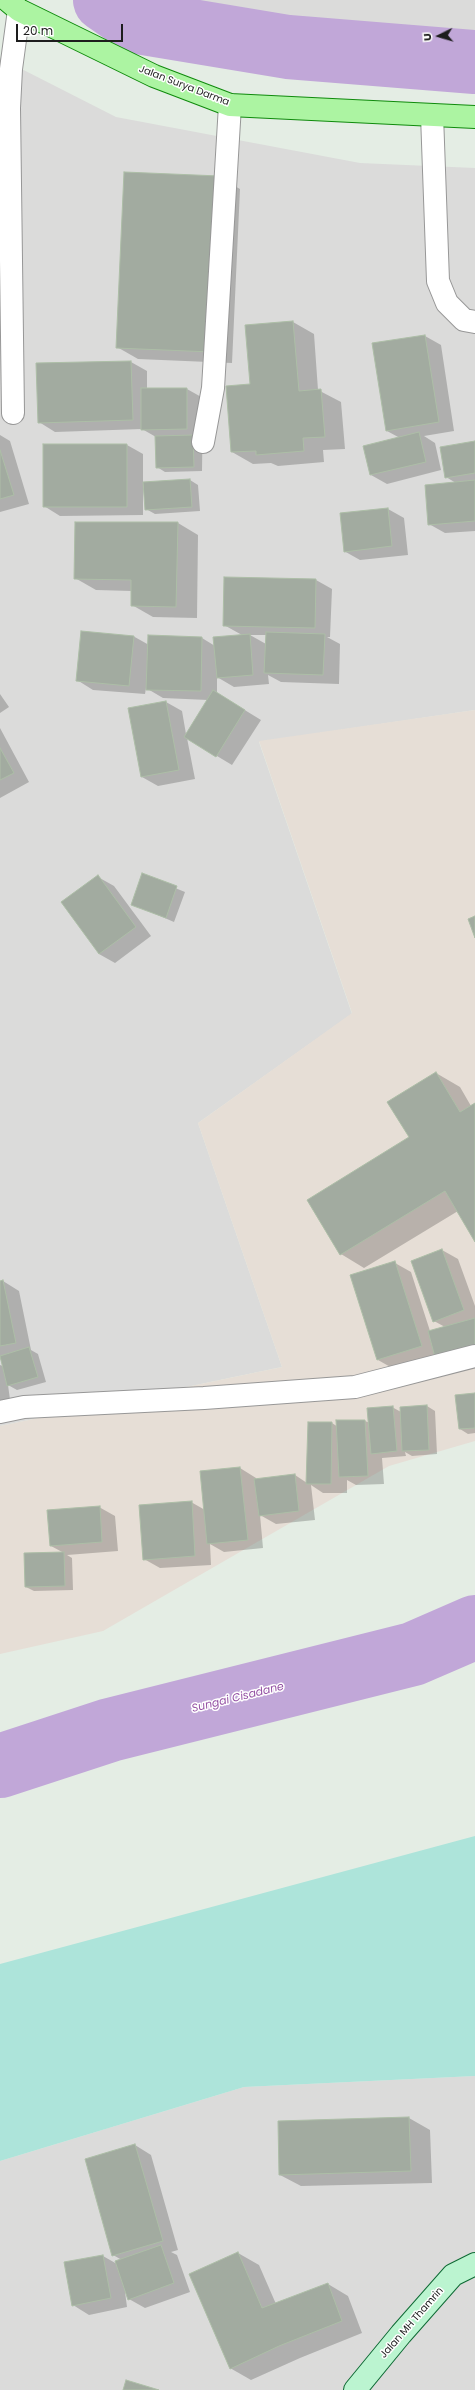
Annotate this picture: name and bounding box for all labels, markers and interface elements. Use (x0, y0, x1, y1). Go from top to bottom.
scale bar (18, 16, 125, 42)
north arrow (419, 16, 459, 56)
text: 20 m (23, 22, 53, 39)
text: U (419, 32, 435, 42)
street label: Jalan Surya Darma (137, 63, 231, 109)
water label: Sungai Cisadane (191, 1680, 285, 1716)
street label: Jalan MH Thamrin (378, 2285, 446, 2361)

